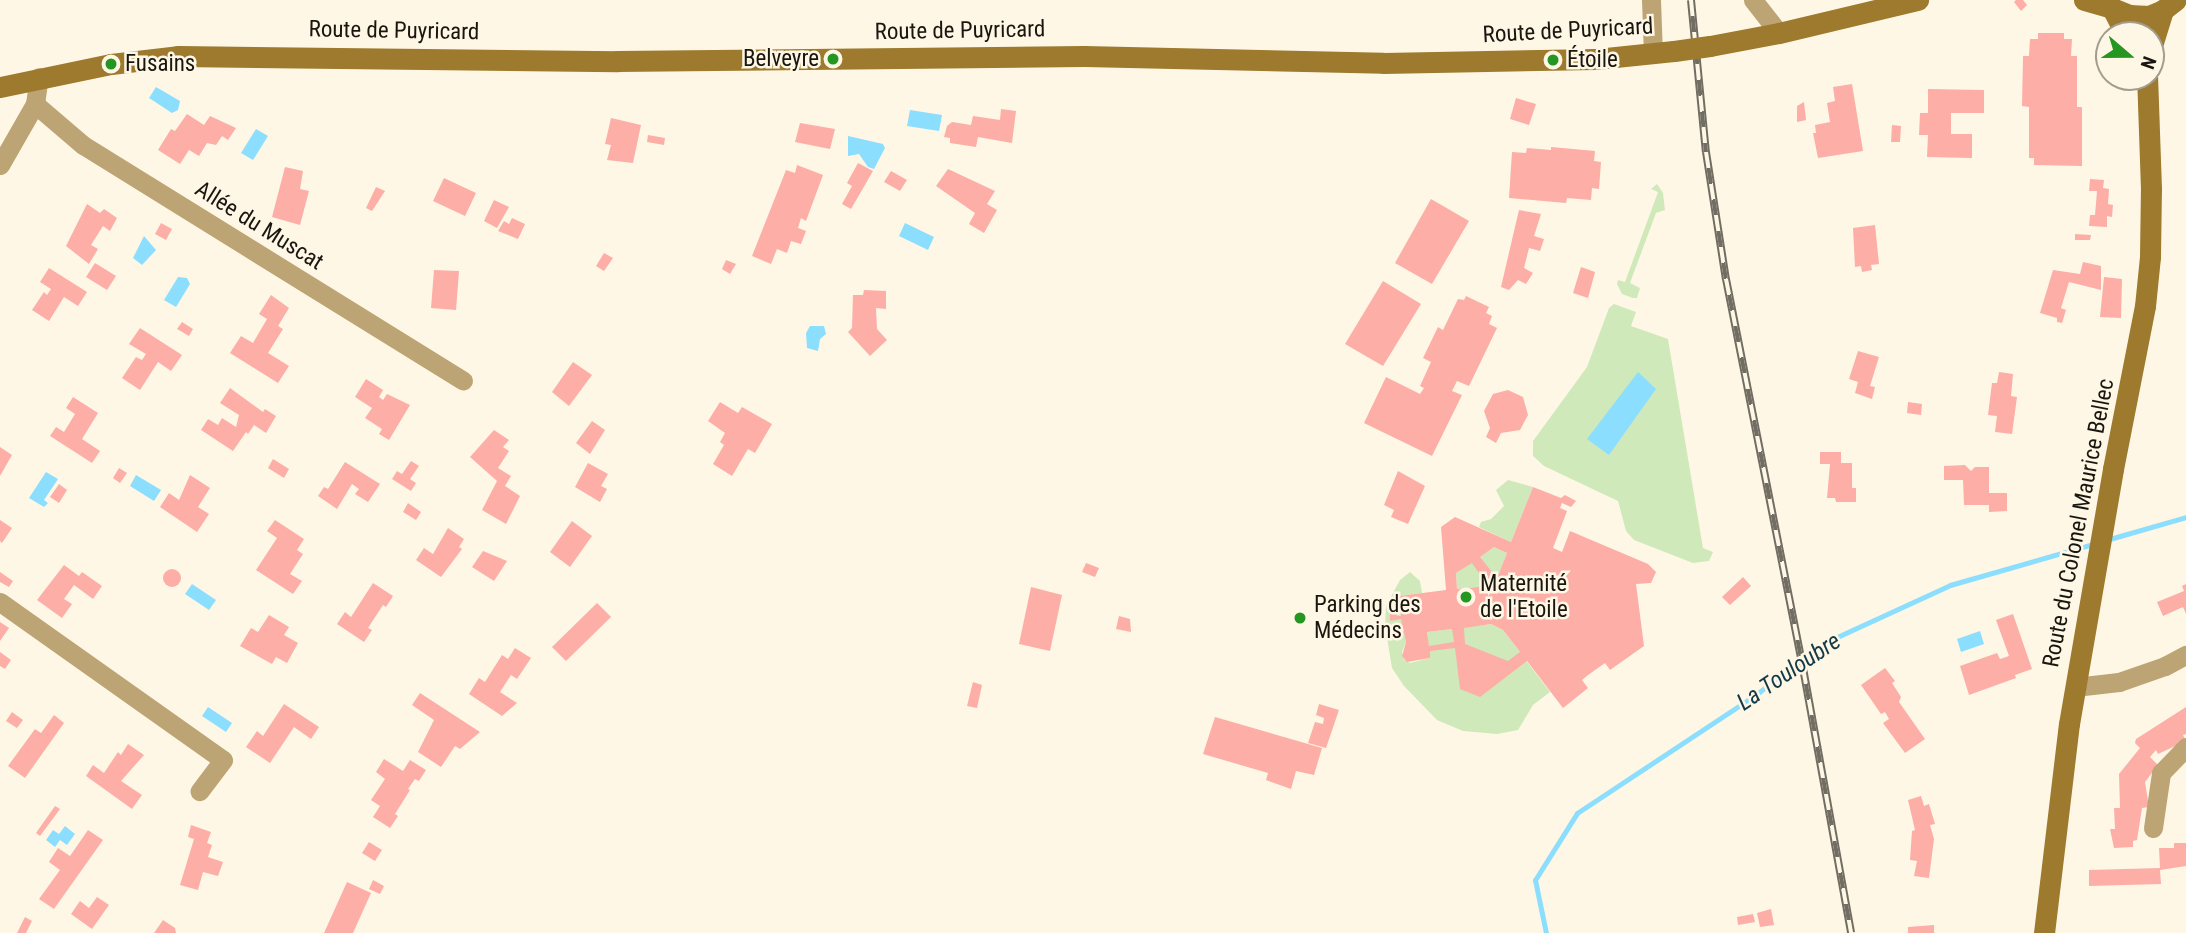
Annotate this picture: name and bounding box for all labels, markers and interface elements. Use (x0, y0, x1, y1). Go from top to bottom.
street label: Route de Puyricard (1482, 13, 1654, 49)
street label: Route de Puyricard (308, 16, 480, 46)
street label: Route de Puyricard (874, 16, 1046, 46)
north arrow (2095, 21, 2165, 91)
place label: Belveyre (743, 45, 819, 73)
place label: Étoile (1567, 46, 1618, 74)
place label: Fusains (125, 50, 195, 78)
marker: Belveyre (825, 51, 841, 67)
marker: Étoile (1545, 52, 1561, 68)
text: N (2136, 53, 2161, 72)
marker: Fusains (103, 56, 119, 72)
street label: Allée du Muscat (190, 176, 328, 276)
street label: Route du Colonel Maurice Bellec (2037, 376, 2121, 670)
place label: Maternité de l'Etoile (1480, 570, 1568, 624)
marker: Maternité de l'Etoile (1458, 589, 1474, 605)
place label: Parking des Médecins (1314, 591, 1421, 645)
marker: Parking des Médecins (1292, 610, 1308, 626)
water label: La Touloubre (1732, 627, 1846, 717)

